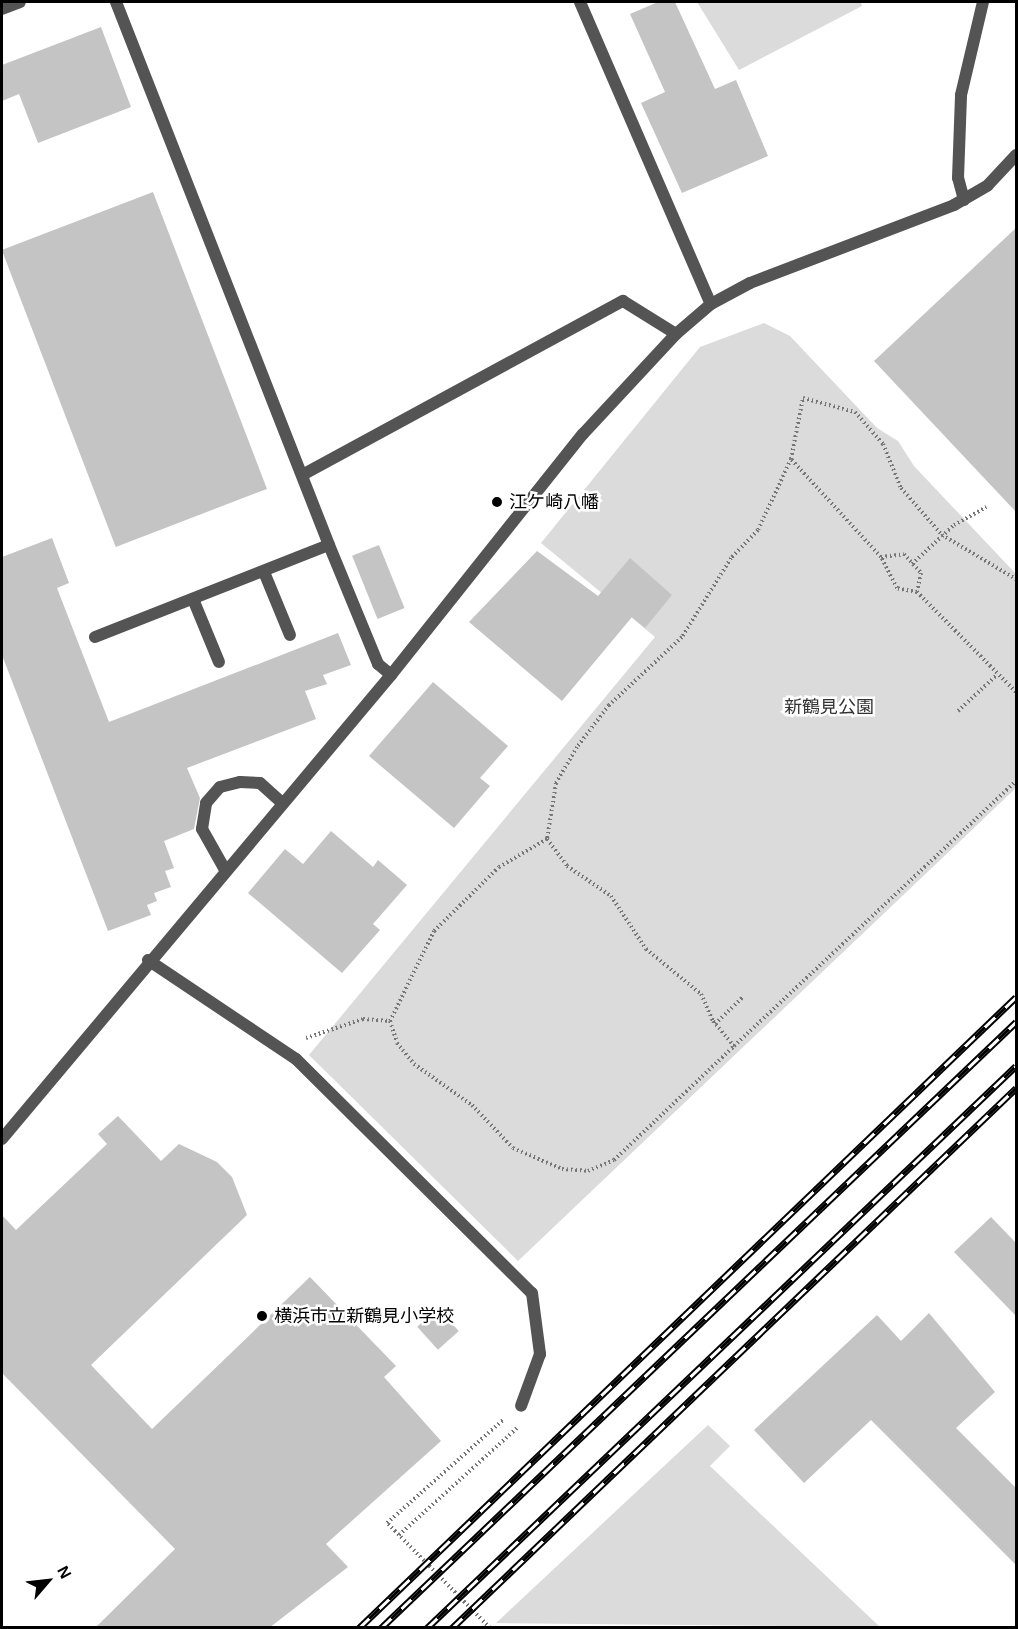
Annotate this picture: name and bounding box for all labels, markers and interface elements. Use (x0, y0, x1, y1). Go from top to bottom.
place label: 江ケ崎八幡 (509, 491, 599, 513)
marker: 江ケ崎八幡 (490, 495, 504, 509)
park label: 新鶴見公園 (784, 696, 874, 718)
place label: 横浜市立新鶴見小学校 (274, 1305, 454, 1327)
marker: 横浜市立新鶴見小学校 (255, 1309, 269, 1323)
north arrow (18, 1551, 78, 1611)
text: N (54, 1563, 75, 1581)

